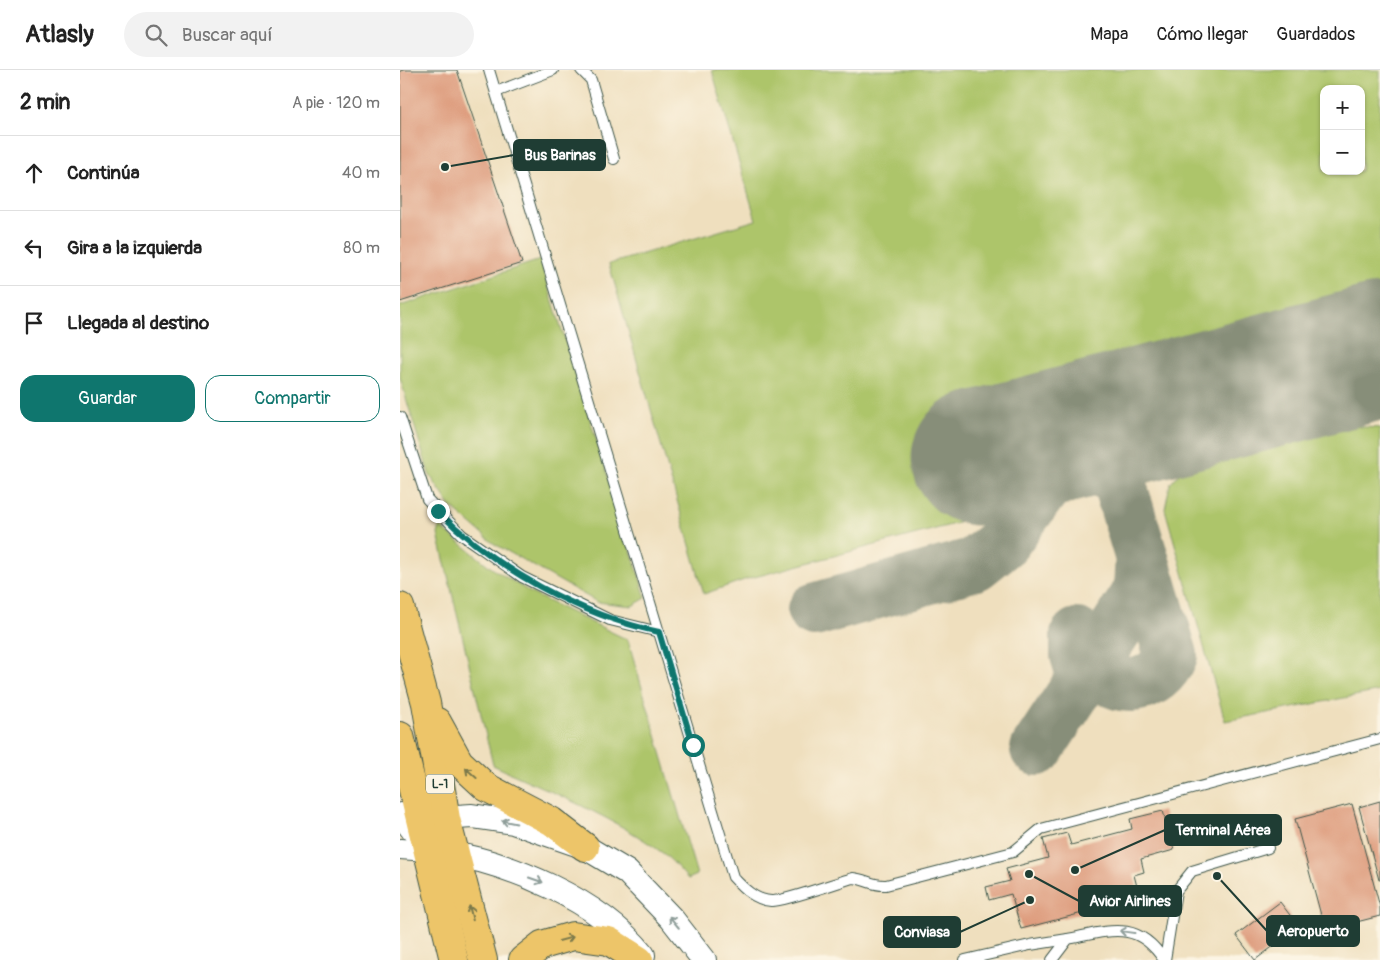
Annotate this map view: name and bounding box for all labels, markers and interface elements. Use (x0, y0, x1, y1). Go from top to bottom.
search box (124, 12, 474, 57)
text: Atlasly (25, 20, 94, 49)
icon: search (142, 21, 170, 49)
text: Buscar aquí (182, 23, 273, 47)
text: Mapa (1090, 23, 1128, 46)
text: Cómo llegar (1156, 23, 1248, 46)
text: Guardados (1276, 23, 1355, 46)
map controls (1320, 85, 1365, 175)
button: + (1320, 85, 1365, 130)
text: 2 min (20, 89, 70, 116)
text: A pie · 120 m (292, 93, 380, 113)
button: − (1320, 130, 1365, 175)
callout: Bus Barinas (514, 140, 605, 170)
text: Bus Barinas (524, 146, 596, 165)
icon: ahead (20, 159, 48, 187)
text: Continúa (67, 161, 140, 185)
text: 40 m (342, 163, 380, 183)
icon: left (20, 234, 48, 262)
text: Gira a la izquierda (67, 236, 202, 260)
text: 80 m (343, 238, 380, 258)
icon: arrive (20, 309, 48, 337)
text: Llegada al destino (67, 311, 209, 335)
button: Guardar (20, 375, 195, 422)
button: Compartir (205, 375, 380, 422)
route end (427, 500, 450, 523)
route start (682, 734, 705, 757)
one-way arrow (465, 767, 478, 779)
road number: L-1 (426, 774, 454, 794)
callout: Terminal Aérea (1165, 815, 1281, 845)
one-way arrow (501, 817, 517, 826)
text: Terminal Aérea (1174, 821, 1271, 840)
one-way arrow (528, 876, 544, 885)
callout: Avior Airlines (1079, 886, 1181, 916)
text: Avior Airlines (1089, 892, 1171, 911)
one-way arrow (466, 905, 475, 921)
one-way arrow (668, 916, 679, 929)
callout: Aeropuerto (1267, 916, 1359, 946)
callout: Conviasa (884, 917, 960, 947)
text: Aeropuerto (1277, 922, 1349, 941)
text: Conviasa (894, 923, 950, 942)
one-way arrow (1120, 927, 1136, 937)
one-way arrow (557, 933, 573, 943)

